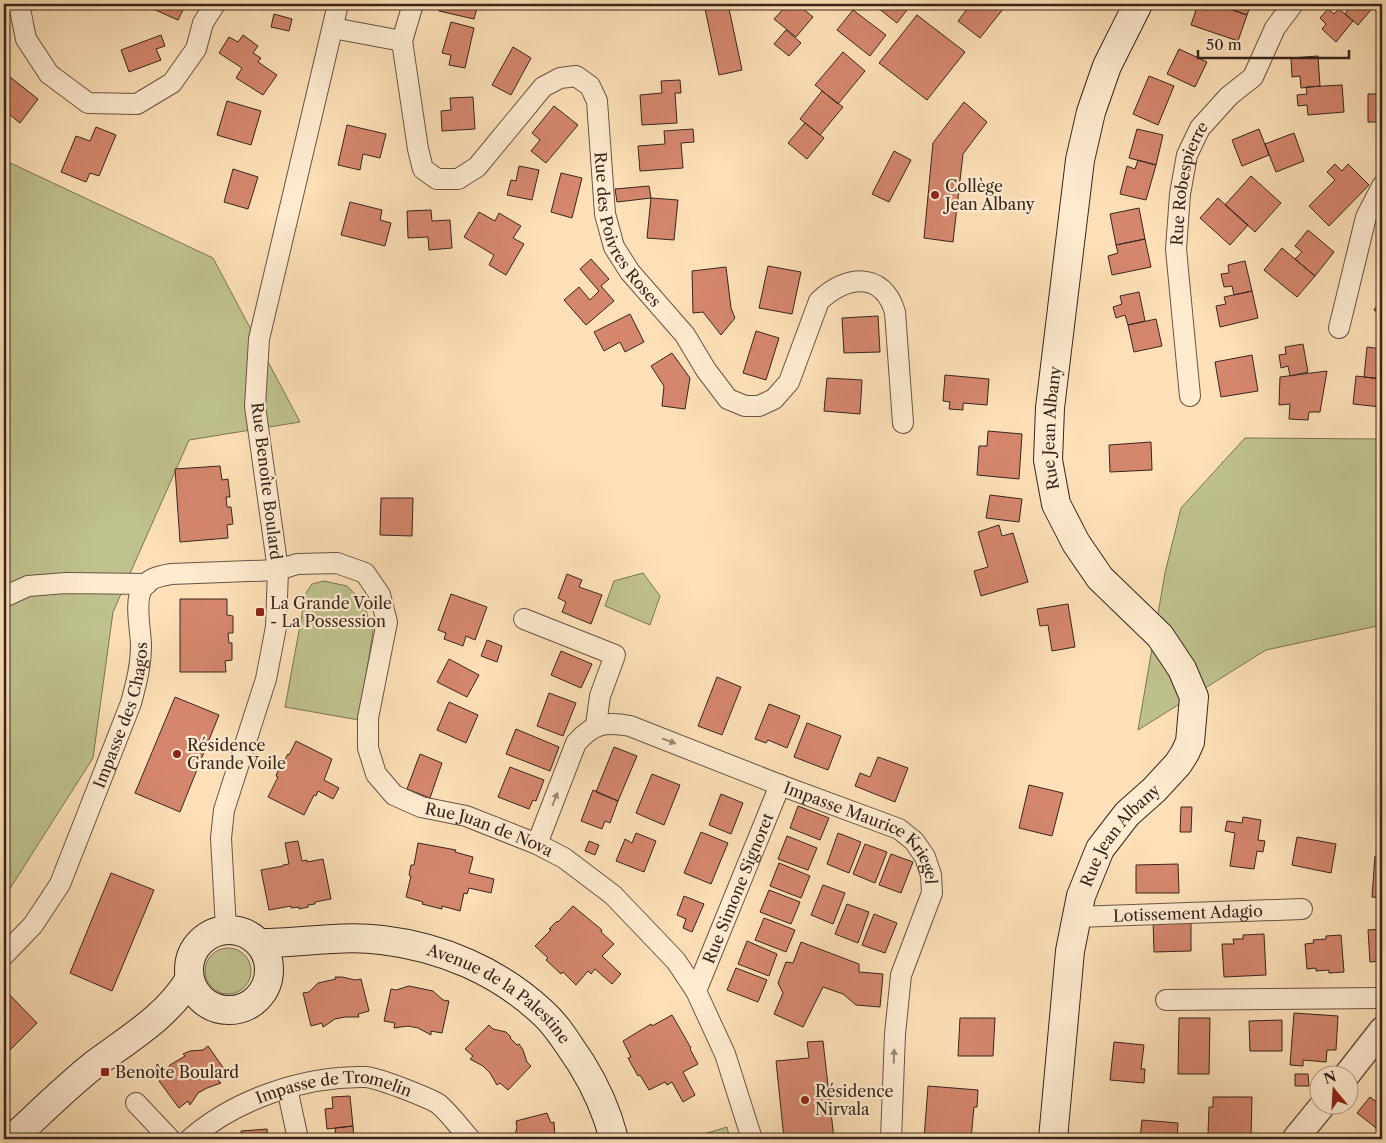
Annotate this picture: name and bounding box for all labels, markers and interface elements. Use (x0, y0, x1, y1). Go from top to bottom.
scale bar (1198, 28, 1350, 60)
text: 50 m (1206, 35, 1242, 54)
street label: Rue Robespierre (1166, 116, 1212, 246)
street label: Rue des Poivres Roses (591, 151, 666, 311)
place label: Collège Jean Albany (942, 176, 1036, 214)
marker: Collège Jean Albany (929, 189, 941, 201)
street label: Rue Jean Albany (1038, 364, 1065, 492)
street label: Rue Benoîte Boulard (247, 401, 287, 561)
place label: La Grande Voile - La Possession (270, 593, 392, 631)
marker: La Grande Voile - La Possession (254, 606, 266, 618)
street label: Impasse des Chagos (89, 642, 151, 791)
place label: Résidence Grande Voile (187, 735, 286, 773)
one-way arrow (661, 738, 676, 745)
marker: Résidence Grande Voile (171, 748, 183, 760)
street label: Impasse Maurice Kriegel (781, 777, 942, 885)
street label: Rue Jean Albany (1076, 779, 1165, 890)
one-way arrow (551, 791, 559, 806)
street label: Rue Juan de Nova (423, 798, 557, 861)
street label: Rue Simone Signoret (698, 810, 778, 967)
street label: Lotissement Adagio (1113, 900, 1263, 926)
street label: Avenue de la Palestine (424, 939, 575, 1047)
one-way arrow (891, 1047, 899, 1063)
place label: Benoîte Boulard (115, 1062, 239, 1082)
marker: Benoîte Boulard (99, 1066, 111, 1078)
north arrow (1308, 1066, 1358, 1116)
street label: Impasse de Tromelin (253, 1067, 415, 1108)
text: N (1321, 1067, 1339, 1088)
place label: Résidence Nirvala (815, 1081, 894, 1119)
marker: Résidence Nirvala (799, 1094, 811, 1106)

